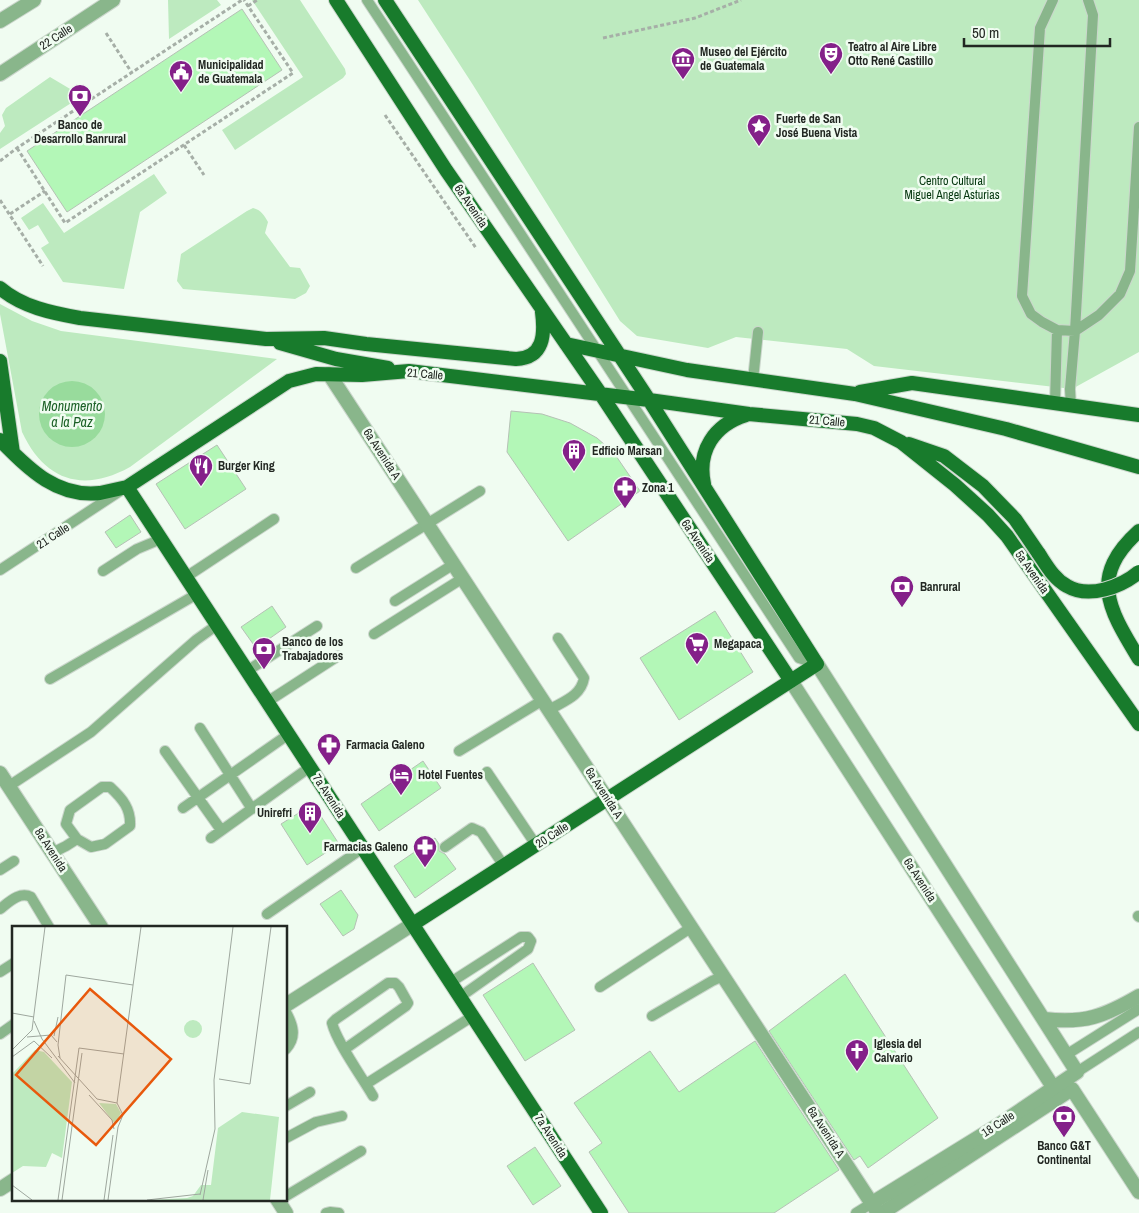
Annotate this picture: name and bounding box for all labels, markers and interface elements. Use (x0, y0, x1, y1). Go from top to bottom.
scale bar (964, 15, 1110, 47)
street label: 22 Calle (37, 20, 75, 54)
text: 50 m (972, 22, 999, 43)
place label: Teatro al Aire Libre Otto René Castillo (848, 39, 937, 69)
theatre icon: Teatro al Aire Libre Otto René Castillo (818, 41, 844, 75)
place label: Museo del Ejército de Guatemala (700, 44, 787, 74)
museum icon: Museo del Ejército de Guatemala (670, 46, 696, 80)
place label: Municipalidad de Guatemala (198, 57, 264, 87)
public building icon: Municipalidad de Guatemala (168, 59, 194, 93)
bank icon: Banco de Desarrollo Banrural (67, 83, 93, 117)
place label: Fuerte de San José Buena Vista (776, 111, 858, 141)
place icon: Fuerte de San José Buena Vista (746, 113, 772, 147)
place label: Banco de Desarrollo Banrural (34, 117, 126, 147)
park label: Centro Cultural Miguel Angel Asturias (904, 173, 1000, 203)
street label: 6a Avenida (451, 181, 492, 231)
street label: 21 Calle (406, 364, 444, 384)
water label: Monumento a la Paz (42, 397, 102, 431)
street label: 21 Calle (808, 411, 846, 431)
street label: 6a Avenida A (360, 425, 405, 483)
building icon: Edficio Marsan (561, 438, 587, 472)
place label: Edficio Marsan (592, 443, 662, 459)
restaurant icon: Burger King (188, 453, 214, 487)
place label: Burger King (218, 458, 275, 474)
pharmacy icon: Zona 1 (612, 475, 638, 509)
place label: Zona 1 (642, 480, 674, 496)
street label: 6a Avenida (678, 516, 719, 566)
street label: 21 Calle (34, 519, 72, 553)
street label: 5a Avenida (1011, 547, 1053, 597)
bank icon: Banrural (889, 574, 915, 608)
place label: Banrural (920, 579, 961, 595)
supermarket icon: Megapaca (684, 631, 710, 665)
place label: Banco de los Trabajadores (282, 634, 344, 664)
bank icon: Banco de los Trabajadores (251, 636, 277, 670)
place label: Megapaca (714, 636, 762, 652)
pharmacy icon: Farmacia Galeno (316, 732, 342, 766)
place label: Farmacia Galeno (346, 737, 425, 753)
hotel icon: Hotel Fuentes (388, 762, 414, 796)
street label: 6a Avenida A (582, 764, 627, 822)
place label: Hotel Fuentes (418, 767, 484, 783)
street label: 7a Avenida (309, 771, 349, 821)
building icon: Unirefri (297, 800, 323, 834)
place label: Unirefri (257, 805, 292, 821)
street label: 20 Calle (533, 818, 571, 852)
street label: 8a Avenida (31, 825, 71, 875)
pharmacy icon: Farmacias Galeno (412, 834, 438, 868)
place label: Farmacias Galeno (324, 839, 408, 855)
street label: 6a Avenida (900, 855, 940, 905)
inset map (12, 926, 288, 1200)
place label: Iglesia del Calvario (874, 1036, 922, 1066)
church icon: Iglesia del Calvario (844, 1038, 870, 1072)
street label: 6a Avenida A (804, 1103, 849, 1161)
bank icon: Banco G&T Continental (1051, 1104, 1077, 1138)
street label: 18 Calle (979, 1107, 1017, 1141)
street label: 7a Avenida (531, 1111, 571, 1161)
place label: Banco G&T Continental (1037, 1138, 1091, 1168)

